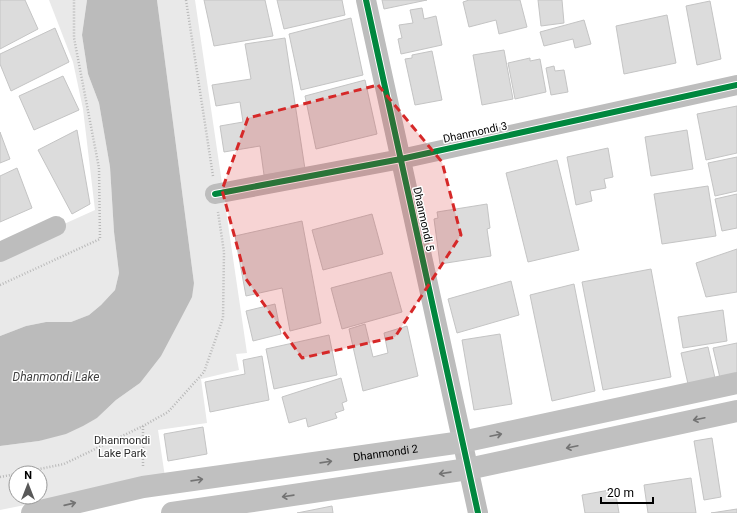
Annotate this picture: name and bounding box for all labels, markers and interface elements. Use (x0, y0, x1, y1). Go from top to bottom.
street label: Dhanmondi 3 (442, 119, 508, 146)
street label: Dhanmondi 5 (410, 186, 437, 252)
water label: Dhanmondi Lake (13, 370, 99, 384)
one-way arrow (693, 416, 706, 424)
one-way arrow (489, 431, 502, 439)
park label: Dhanmondi Lake Park (94, 434, 150, 460)
street label: Dhanmondi 2 (352, 442, 419, 464)
one-way arrow (566, 443, 579, 451)
one-way arrow (319, 458, 332, 465)
north arrow (8, 465, 48, 505)
text: N (24, 469, 32, 482)
one-way arrow (438, 469, 451, 477)
one-way arrow (190, 476, 203, 484)
scale bar (601, 479, 653, 505)
text: 20 m (607, 486, 634, 500)
one-way arrow (282, 492, 295, 500)
one-way arrow (63, 500, 76, 508)

